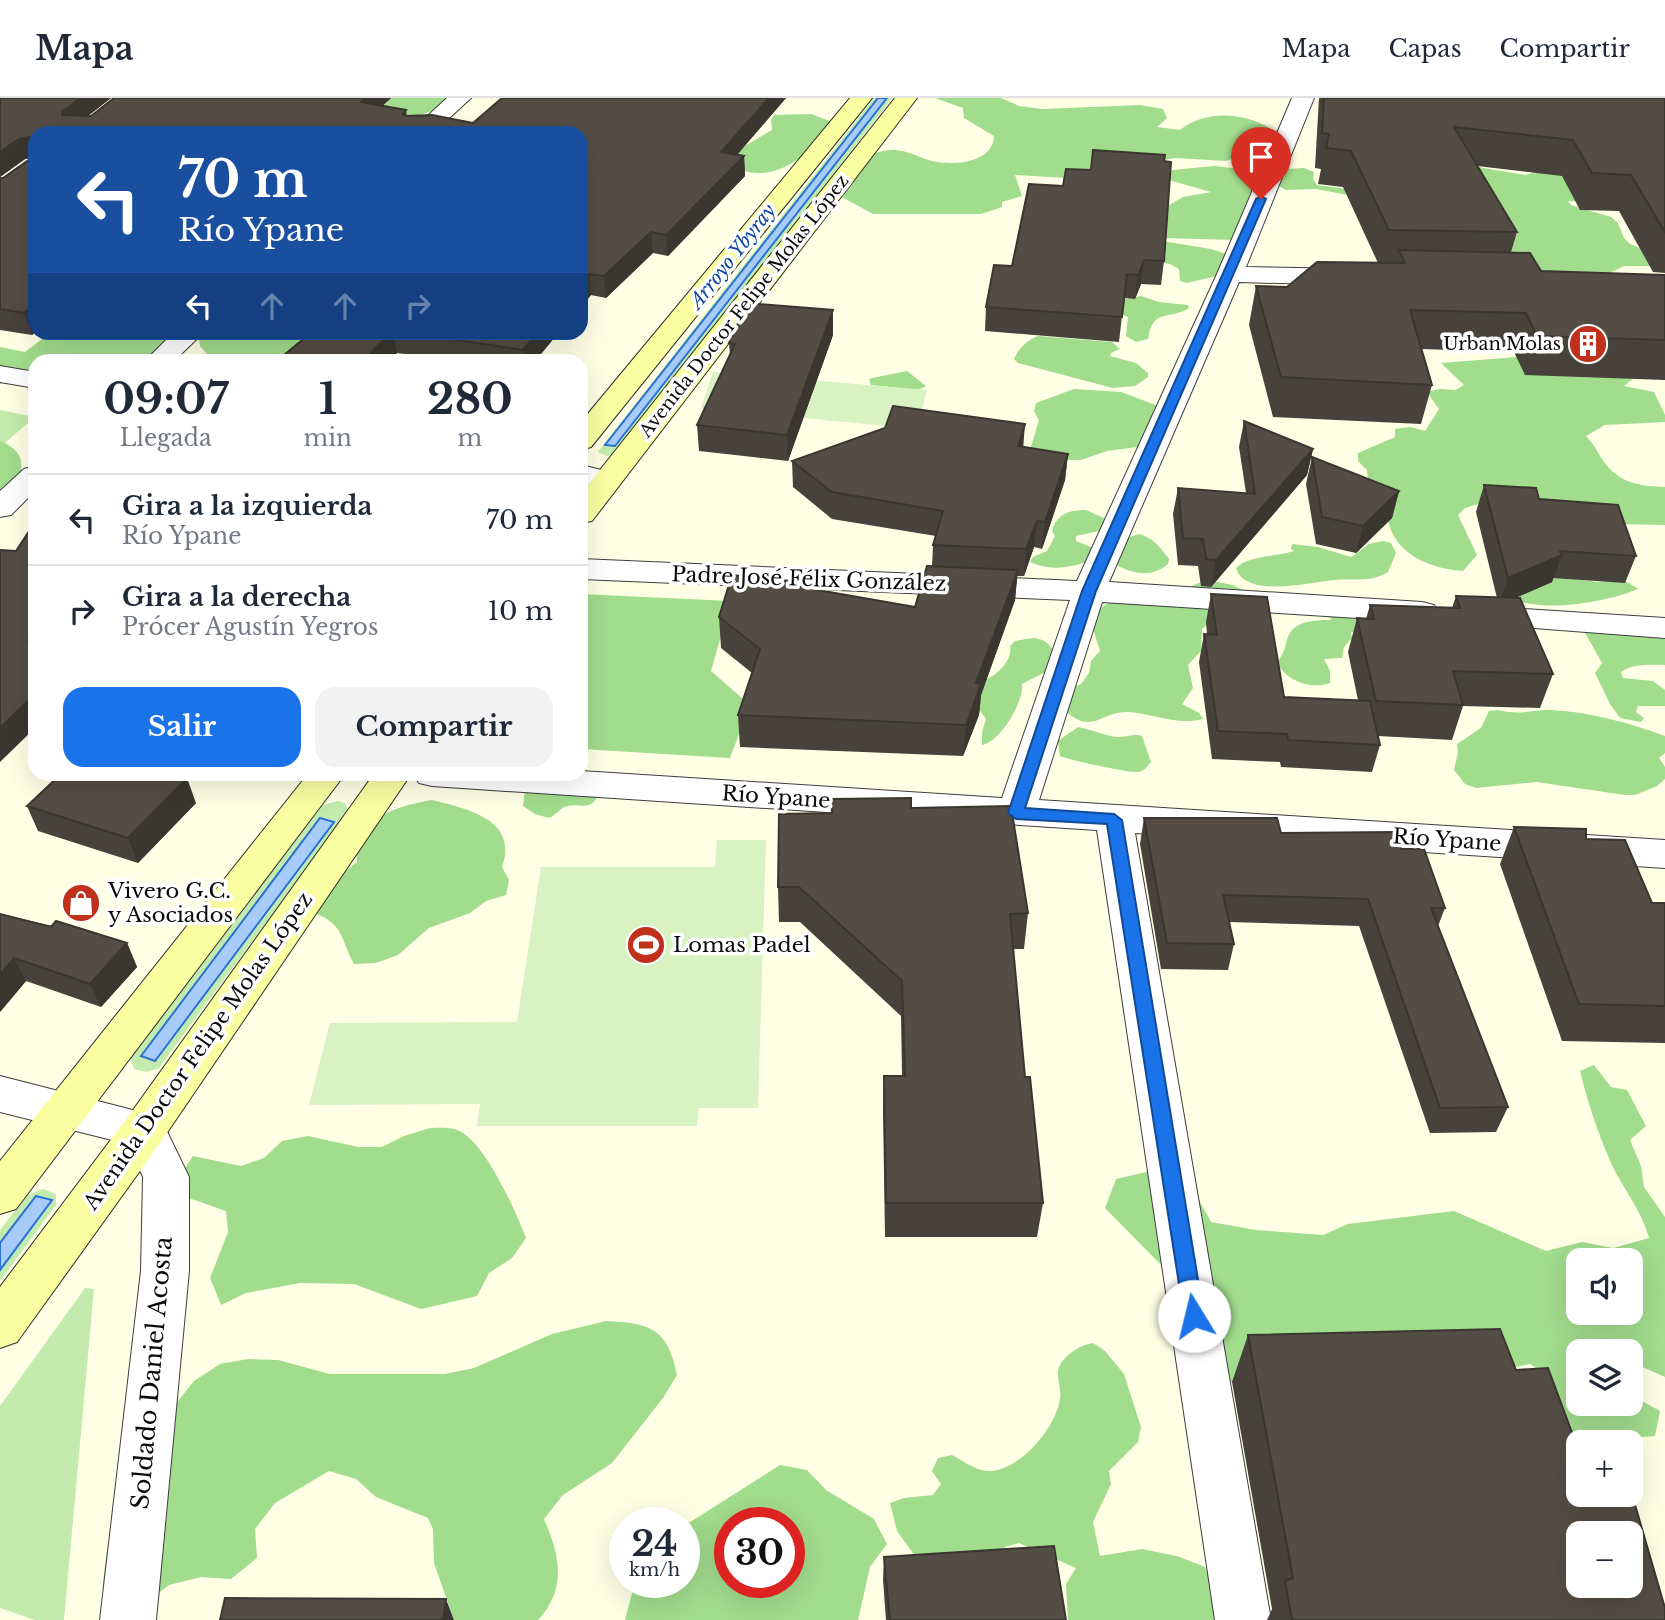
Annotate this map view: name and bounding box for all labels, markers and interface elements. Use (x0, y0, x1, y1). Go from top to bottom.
text: Mapa (35, 28, 134, 69)
text: Mapa (1281, 34, 1351, 63)
text: Capas (1389, 34, 1462, 63)
text: Compartir (1500, 34, 1630, 63)
pin (1231, 127, 1291, 199)
icon: arrive (1242, 138, 1280, 176)
text: 70 m (178, 149, 308, 210)
icon: left (63, 154, 154, 245)
street label: Avenida Doctor Felipe Molas López (634, 170, 853, 443)
water label: Arroyo Ybyray (683, 199, 780, 316)
text: Río Ypane (178, 210, 344, 250)
icon: left (180, 287, 218, 325)
icon: ahead (253, 287, 291, 325)
icon: ahead (326, 287, 364, 325)
icon: right (399, 287, 437, 325)
building icon: Urban Molas (1567, 323, 1609, 365)
place label: Urban Molas (1443, 333, 1561, 355)
text: 09:07 (103, 373, 228, 425)
text: 1 (319, 373, 337, 425)
text: 280 (427, 373, 513, 425)
text: Llegada (120, 424, 212, 452)
text: min (304, 424, 352, 452)
text: m (458, 424, 482, 452)
text: Gira a la izquierda (122, 490, 372, 522)
icon: left (63, 501, 101, 539)
text: 70 m (486, 504, 553, 536)
text: Río Ypane (122, 522, 241, 550)
street label: Padre José Félix González (671, 561, 947, 597)
text: Gira a la derecha (122, 581, 351, 613)
icon: right (63, 592, 101, 630)
text: 10 m (487, 595, 553, 627)
text: Prócer Agustín Yegros (122, 613, 378, 641)
button: Salir (63, 687, 301, 767)
button: Compartir (315, 687, 553, 767)
street label: Río Ypane (721, 780, 831, 814)
street label: Río Ypane (1392, 823, 1502, 857)
place label: Vivero G.C. y Asociados (107, 878, 233, 928)
shop icon: Vivero G.C. y Asociados (60, 882, 102, 924)
street label: Avenida Doctor Felipe Molas López (77, 887, 318, 1216)
sports icon: Lomas Padel (625, 924, 667, 966)
place label: Lomas Padel (673, 932, 811, 958)
street label: Soldado Daniel Acosta (125, 1235, 178, 1511)
map controls (1566, 1248, 1643, 1598)
button: sound (1566, 1248, 1643, 1325)
position arrow (1157, 1279, 1231, 1353)
button: layers (1566, 1339, 1643, 1416)
button: + (1566, 1430, 1643, 1507)
speed limit sign: 30 (714, 1507, 805, 1598)
button: − (1566, 1521, 1643, 1598)
text: 24 (631, 1522, 678, 1565)
text: km/h (629, 1559, 680, 1581)

